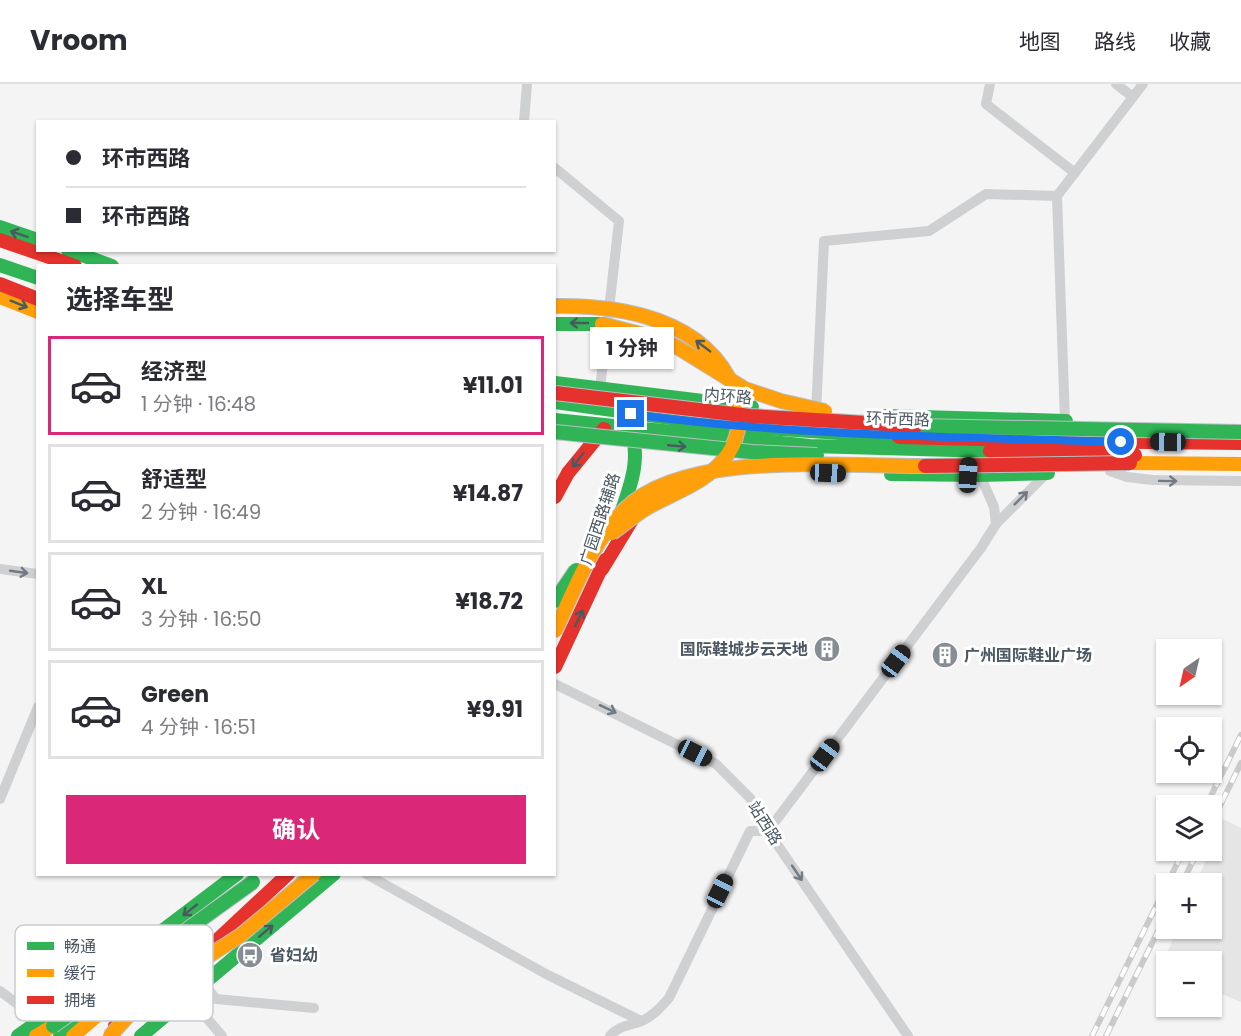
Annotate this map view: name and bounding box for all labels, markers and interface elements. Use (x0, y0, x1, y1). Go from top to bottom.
text: Vroom (30, 21, 128, 60)
text: 地图 (1019, 27, 1061, 56)
text: 路线 (1094, 27, 1136, 56)
text: 收藏 (1169, 27, 1211, 56)
text: 环市西路 (102, 143, 190, 174)
text: 环市西路 (102, 201, 190, 232)
one-way arrow (10, 227, 29, 238)
text: 选择车型 (66, 281, 174, 318)
one-way arrow (9, 299, 27, 310)
one-way arrow (569, 317, 589, 329)
callout: 1 分钟 (589, 327, 673, 369)
text: 1 分钟 (606, 334, 658, 362)
one-way arrow (696, 340, 712, 353)
text: 经济型 (141, 356, 207, 387)
icon: car (69, 359, 123, 413)
text: ¥11.01 (463, 370, 523, 401)
street label: 内环路 (703, 382, 753, 410)
text: 1 分钟 · 16:48 (141, 390, 256, 418)
route end (617, 400, 644, 427)
street label: 环市西路 (866, 406, 930, 432)
route start (1107, 428, 1134, 455)
car (1150, 433, 1186, 451)
one-way arrow (666, 441, 686, 452)
one-way arrow (571, 452, 584, 468)
car (958, 457, 978, 493)
car (810, 463, 846, 483)
text: 舒适型 (141, 464, 207, 495)
icon: car (69, 467, 123, 521)
street label: 广园西路辅路 (574, 470, 626, 568)
one-way arrow (1157, 475, 1177, 486)
text: ¥14.87 (453, 478, 523, 509)
one-way arrow (1014, 491, 1029, 506)
text: 2 分钟 · 16:49 (141, 498, 261, 526)
one-way arrow (8, 566, 28, 577)
text: XL (141, 571, 167, 602)
icon: car (69, 575, 123, 629)
text: ¥18.72 (455, 586, 523, 617)
text: 3 分钟 · 16:50 (141, 605, 262, 633)
one-way arrow (574, 609, 586, 627)
building icon: 国际鞋城步云天地 (812, 634, 842, 664)
place label: 国际鞋城步云天地 (680, 638, 808, 661)
north arrow (1156, 639, 1222, 705)
map controls (1156, 639, 1222, 1017)
building icon: 广州国际鞋业广场 (930, 640, 960, 670)
car (878, 641, 914, 681)
place label: 广州国际鞋业广场 (964, 644, 1092, 667)
text: Green (141, 679, 209, 710)
icon: car (69, 683, 123, 737)
text: ¥9.91 (467, 694, 523, 725)
one-way arrow (598, 704, 616, 716)
text: 4 分钟 · 16:51 (141, 713, 256, 741)
button: locate (1156, 717, 1222, 783)
car (807, 735, 843, 775)
car (675, 737, 715, 769)
button: 确认 (66, 795, 526, 864)
button: layers (1156, 795, 1222, 861)
street label: 站西路 (743, 797, 787, 849)
one-way arrow (791, 864, 803, 881)
car (704, 871, 736, 911)
button: + (1156, 873, 1222, 939)
one-way arrow (183, 904, 199, 917)
one-way arrow (258, 924, 274, 937)
legend (15, 925, 213, 1021)
text: 畅通 (64, 935, 96, 958)
bus stop icon: 省妇幼 (235, 940, 265, 970)
place label: 省妇幼 (270, 944, 318, 967)
button: − (1156, 951, 1222, 1017)
text: 缓行 (64, 962, 96, 985)
text: 拥堵 (64, 989, 96, 1012)

